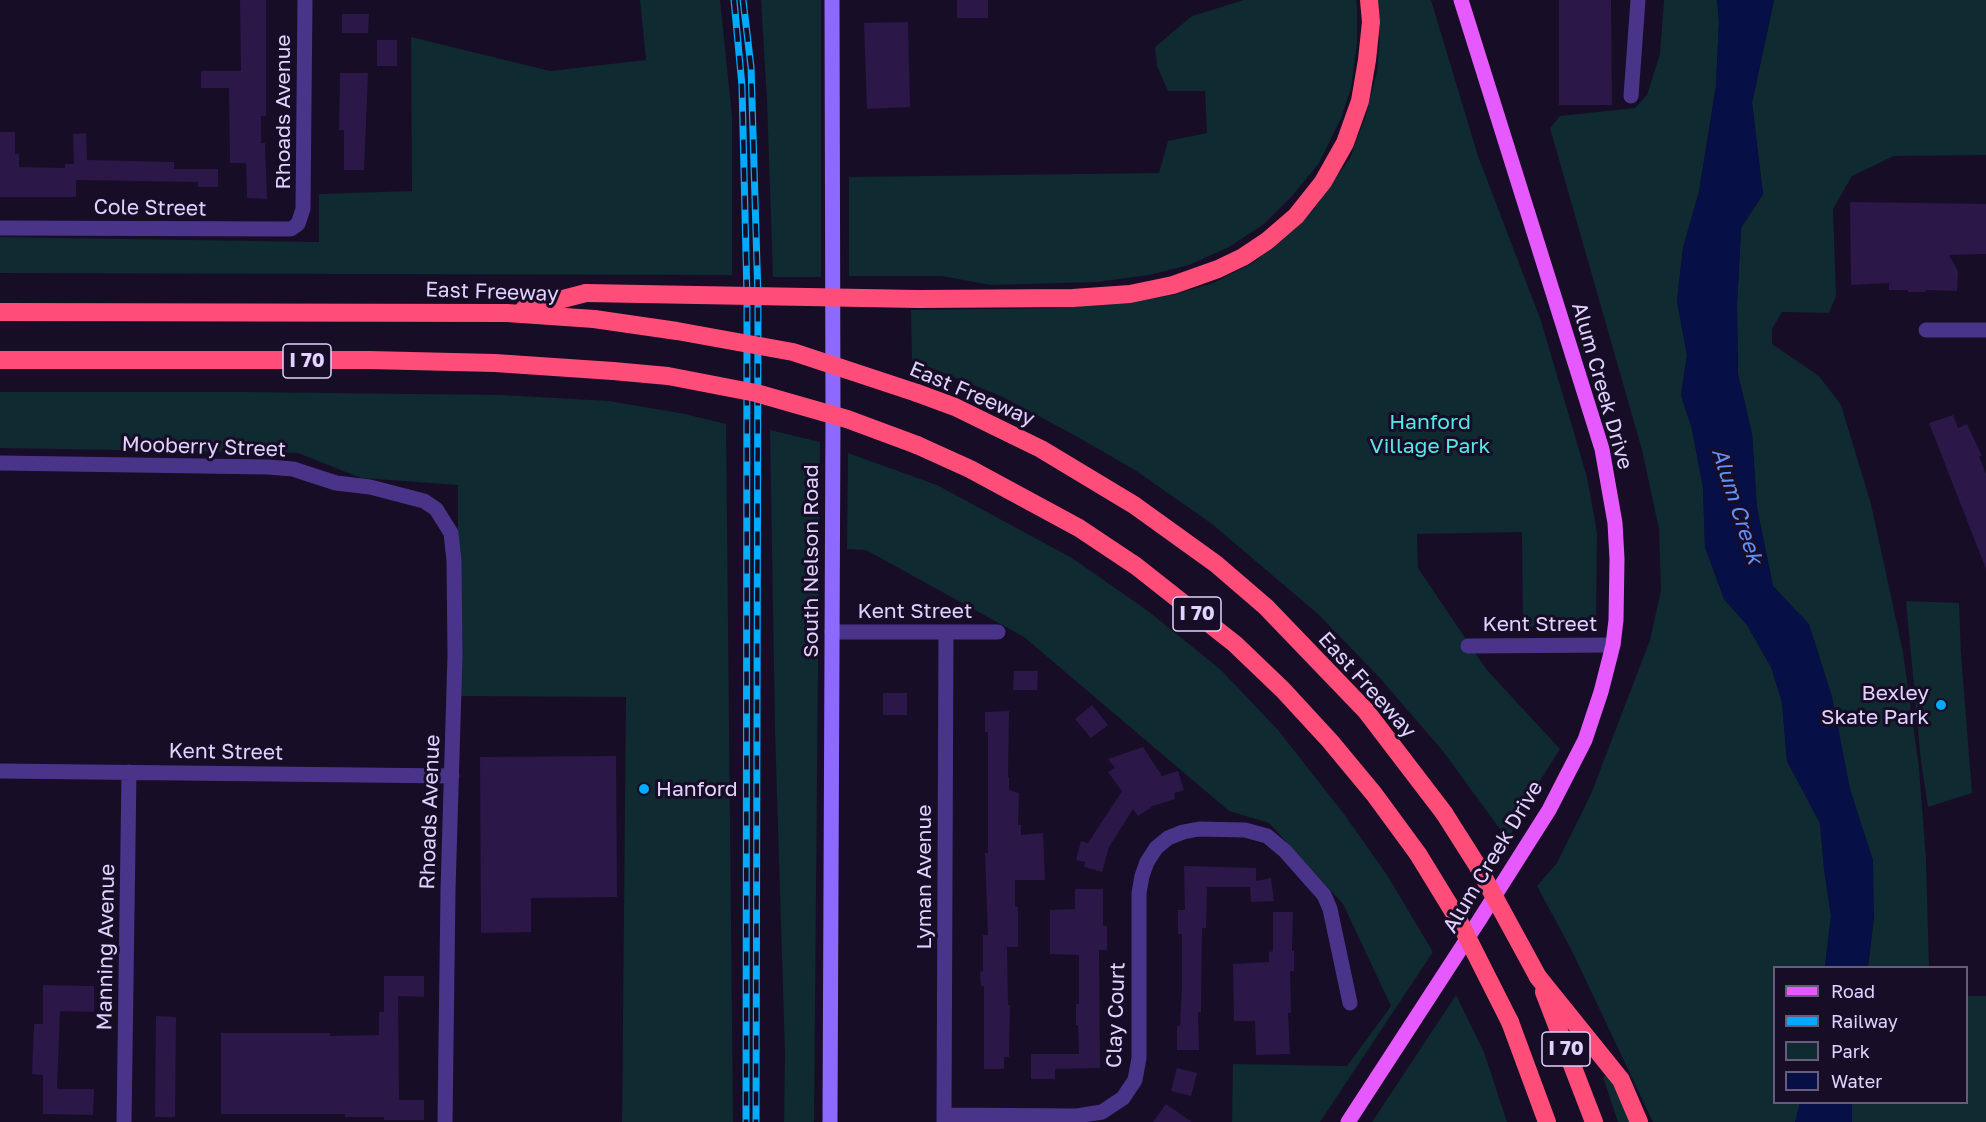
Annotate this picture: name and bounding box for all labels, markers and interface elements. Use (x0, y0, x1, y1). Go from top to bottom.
street label: Rhoads Avenue (270, 34, 296, 190)
street label: Cole Street (93, 194, 207, 222)
street label: East Freeway (425, 277, 559, 307)
street label: Alum Creek Drive (1566, 300, 1638, 472)
road number: I 70 (283, 344, 331, 378)
street label: East Freeway (906, 356, 1038, 432)
park label: Hanford Village Park (1370, 409, 1490, 459)
street label: Mooberry Street (121, 432, 287, 462)
water label: Alum Creek (1706, 444, 1768, 568)
street label: South Nelson Road (798, 464, 824, 658)
road number: I 70 (1173, 597, 1221, 631)
street label: Kent Street (858, 598, 972, 624)
street label: Kent Street (1483, 611, 1597, 637)
street label: East Freeway (1313, 627, 1421, 743)
place label: Bexley Skate Park (1821, 680, 1929, 730)
marker: Bexley Skate Park (1934, 698, 1948, 712)
street label: Rhoads Avenue (415, 734, 445, 890)
street label: Kent Street (168, 738, 284, 766)
place label: Hanford (656, 776, 738, 802)
street label: Alum Creek Drive (1438, 777, 1548, 937)
marker: Hanford (637, 782, 651, 796)
street label: Lyman Avenue (911, 805, 937, 949)
street label: Manning Avenue (92, 863, 120, 1031)
street label: Clay Court (1102, 962, 1130, 1068)
legend (1773, 966, 1968, 1104)
text: Road (1831, 980, 1875, 1002)
text: Railway (1831, 1010, 1898, 1032)
road number: I 70 (1542, 1032, 1590, 1066)
text: Park (1831, 1040, 1870, 1062)
text: Water (1831, 1070, 1882, 1092)

